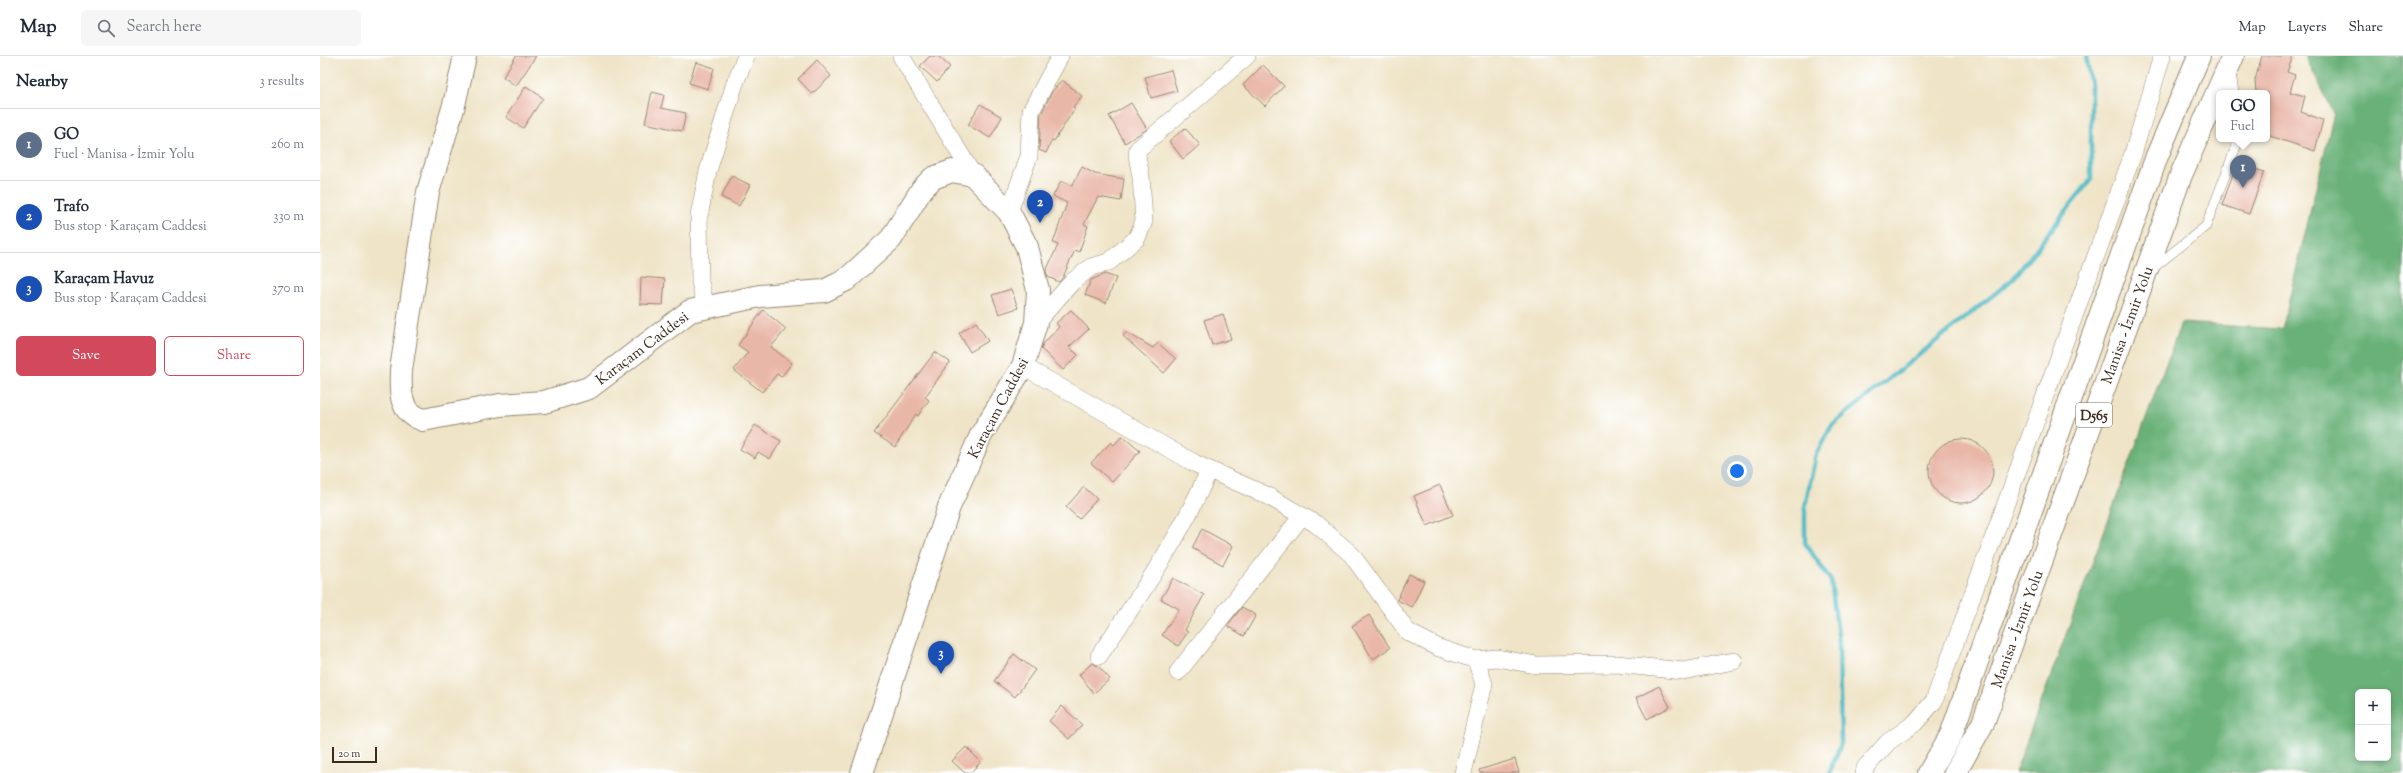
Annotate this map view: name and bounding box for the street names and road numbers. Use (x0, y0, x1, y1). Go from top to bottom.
street label: Manisa - İzmir Yolu (2096, 263, 2160, 387)
street label: Karaçam Caddesi (592, 307, 694, 391)
street label: Karaçam Caddesi (964, 355, 1035, 463)
road number: D565 (2076, 403, 2112, 427)
street label: Manisa - İzmir Yolu (1986, 567, 2050, 691)

